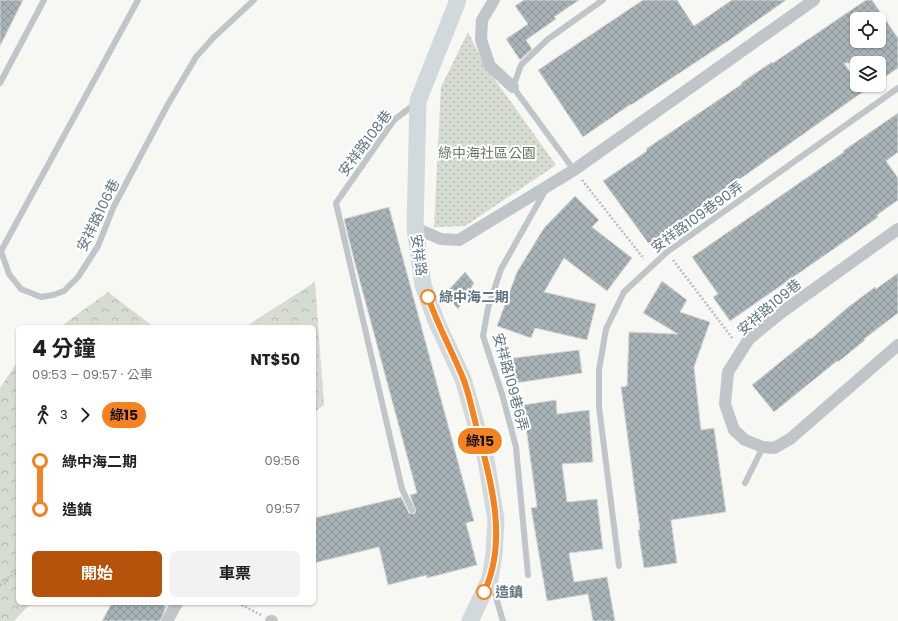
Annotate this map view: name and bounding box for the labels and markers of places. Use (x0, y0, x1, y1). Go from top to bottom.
place label: 綠中海二期 (439, 287, 509, 307)
marker: 綠中海二期 (420, 289, 436, 305)
place label: 造鎮 (495, 582, 523, 602)
marker: 造鎮 (476, 584, 492, 600)

